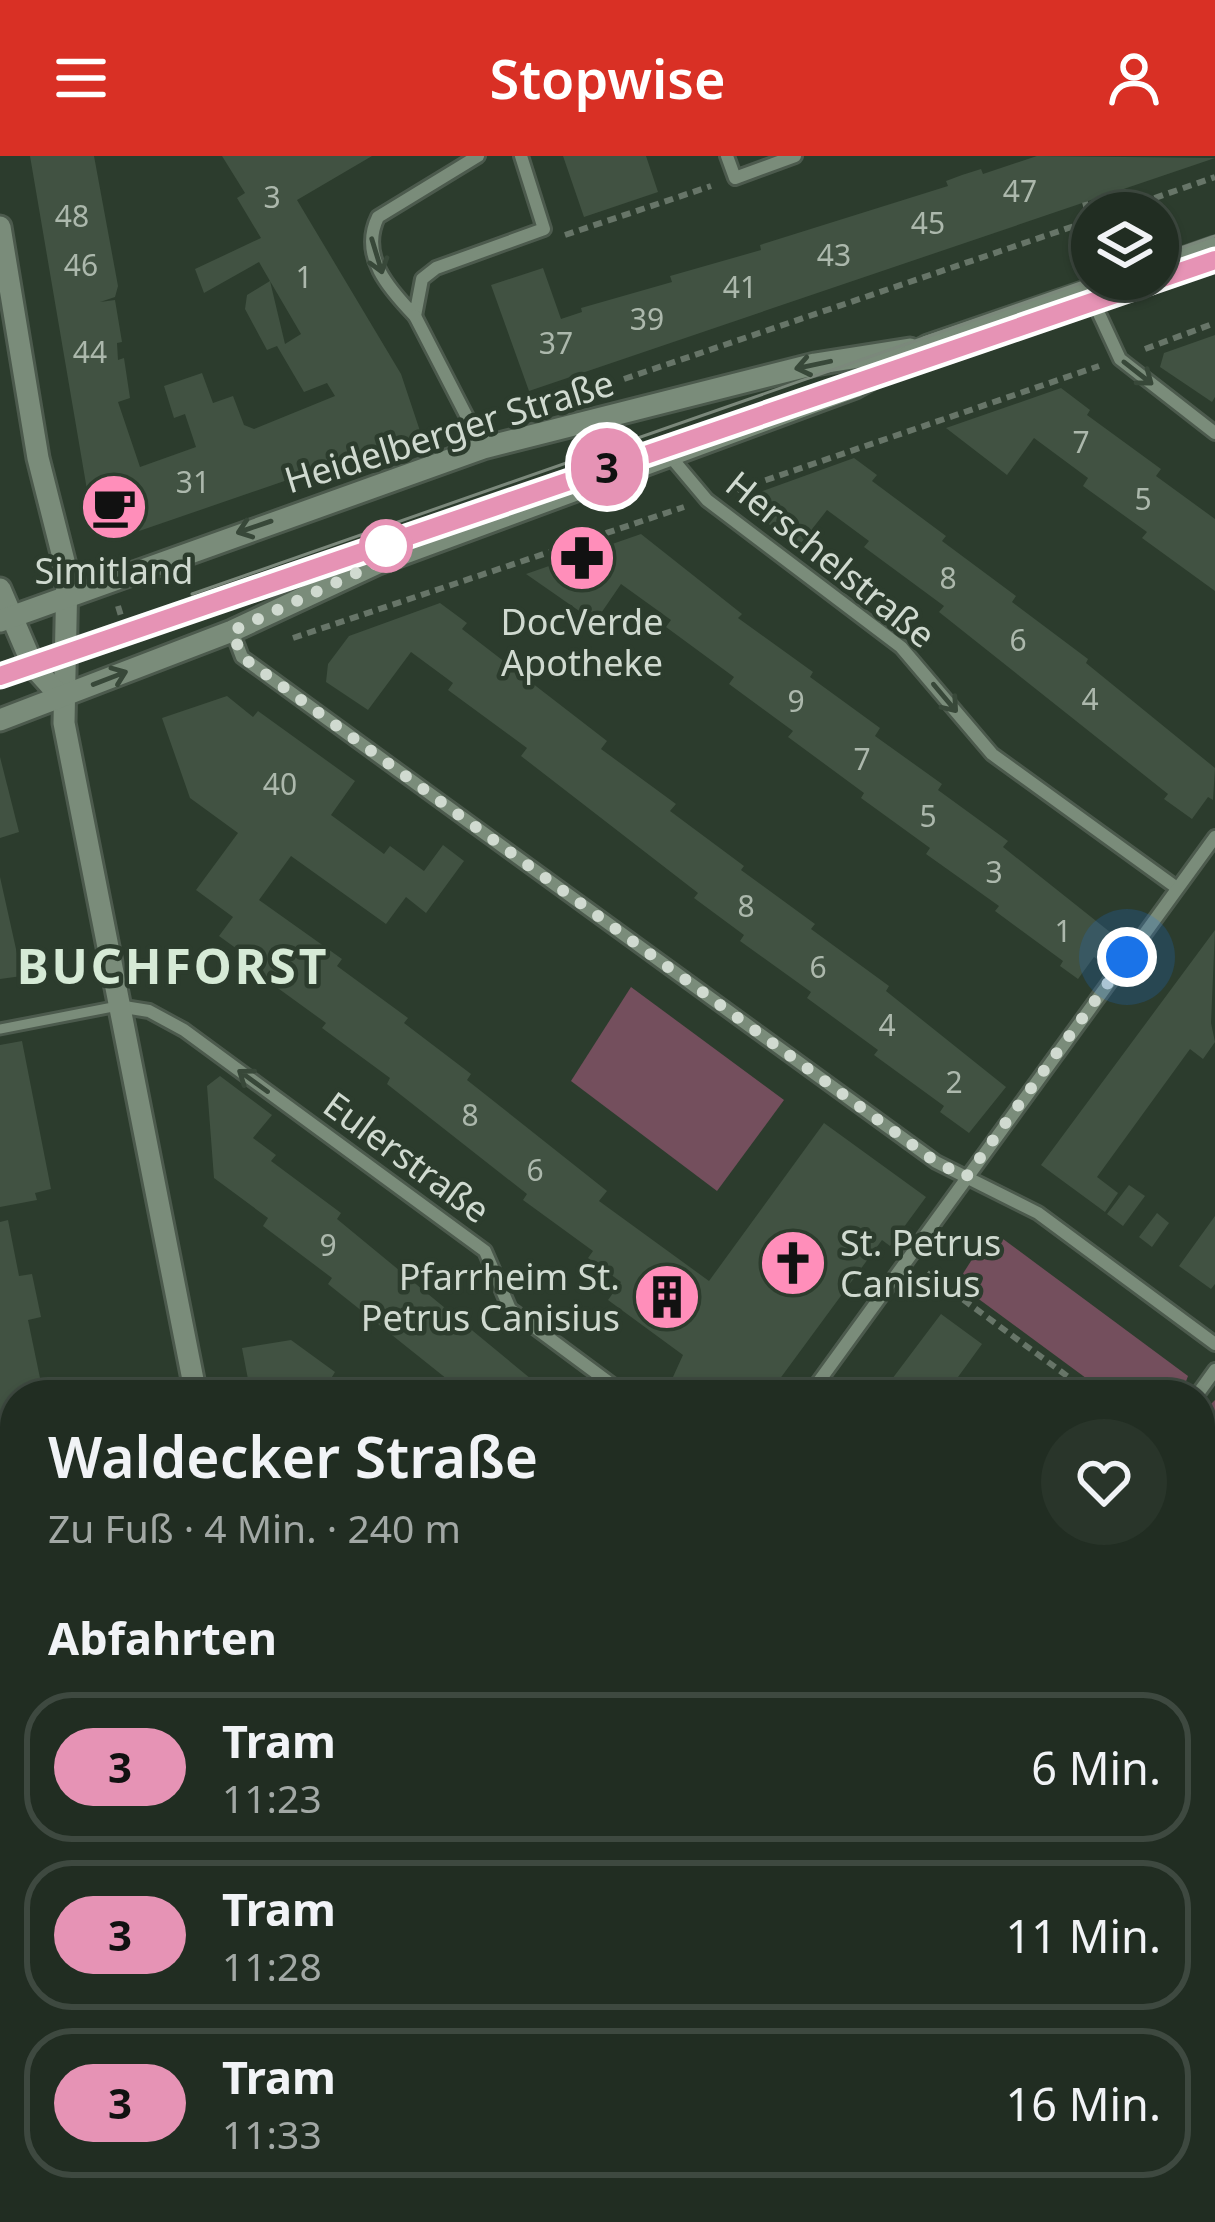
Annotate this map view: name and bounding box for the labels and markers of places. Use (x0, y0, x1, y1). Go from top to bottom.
cafe icon: Simitland (79, 472, 149, 542)
unlabelled marker (361, 521, 411, 571)
pharmacy icon: DocVerde Apotheke (547, 523, 617, 593)
place label: Simitland (35, 546, 193, 595)
place label: DocVerde Apotheke (500, 597, 664, 687)
place label: St. Petrus Canisius (840, 1218, 1001, 1308)
church icon: St. Petrus Canisius (758, 1228, 828, 1298)
place label: Pfarrheim St. Petrus Canisius (361, 1252, 620, 1342)
building icon: Pfarrheim St. Petrus Canisius (632, 1262, 702, 1332)

